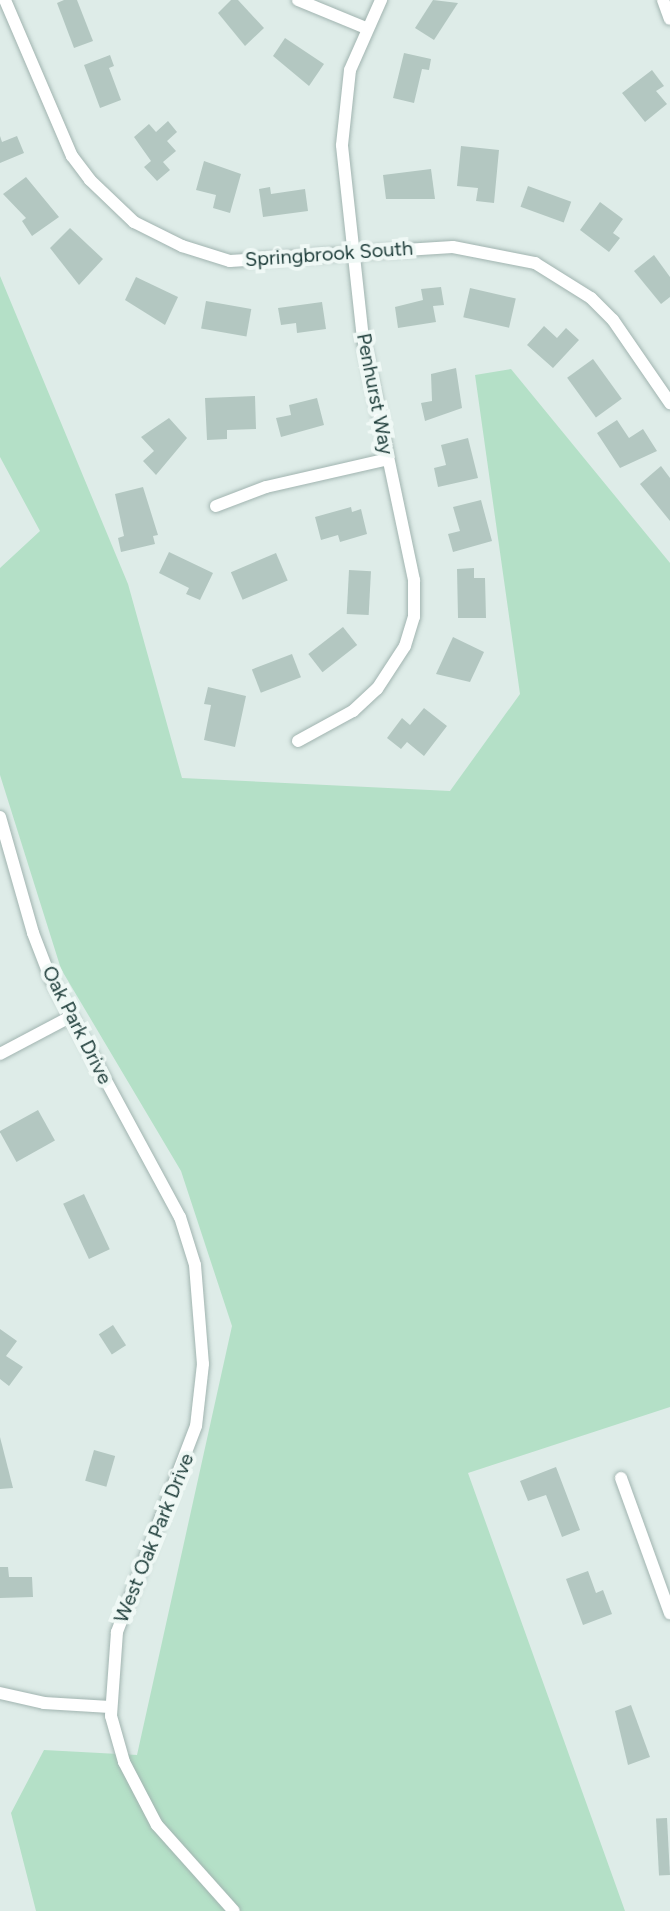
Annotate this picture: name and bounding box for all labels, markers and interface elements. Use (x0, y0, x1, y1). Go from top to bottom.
street label: Springbrook South (244, 236, 414, 272)
street label: Penhurst Way (351, 331, 399, 457)
street label: Oak Park Drive (37, 962, 117, 1088)
street label: West Oak Park Drive (109, 1450, 199, 1626)

